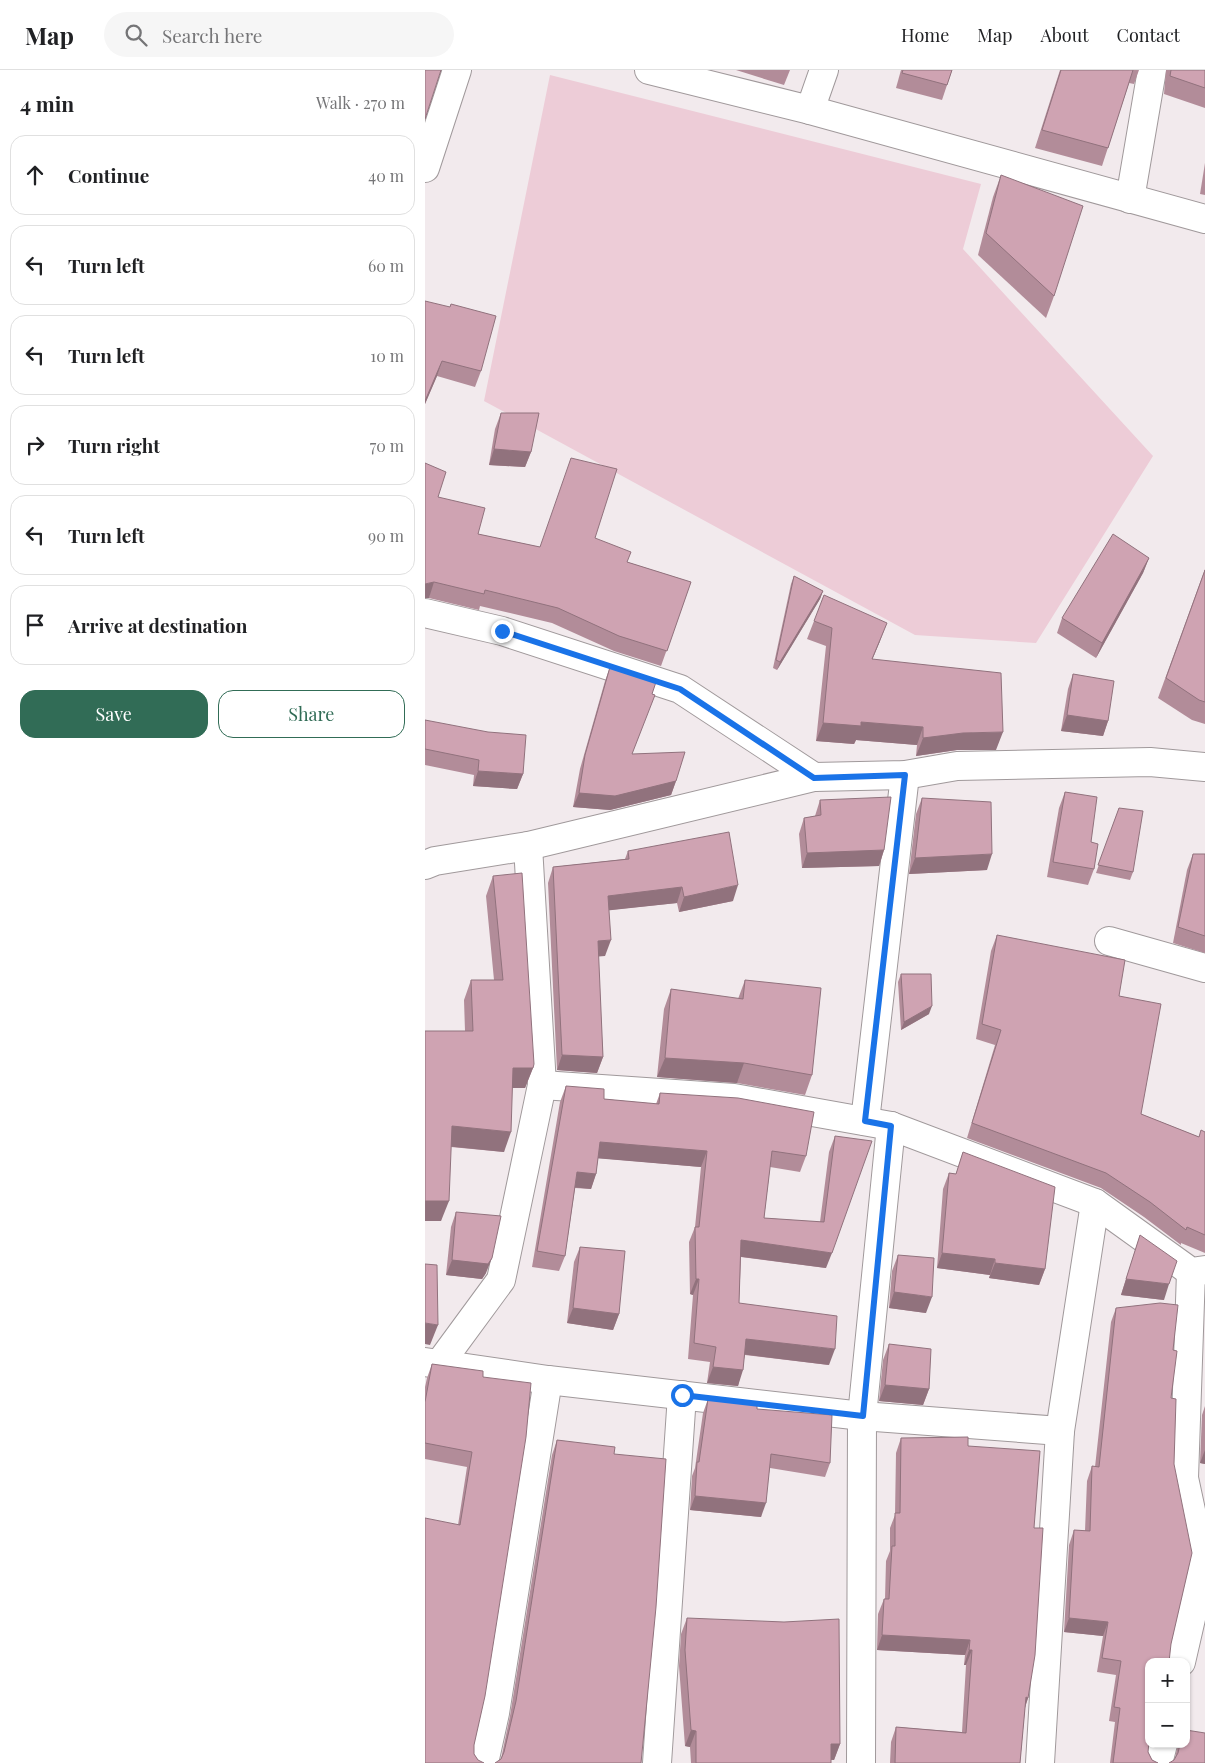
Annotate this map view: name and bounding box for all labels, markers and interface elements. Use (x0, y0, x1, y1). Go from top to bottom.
search box (104, 12, 454, 57)
text: Map (25, 19, 74, 51)
icon: search (122, 21, 150, 49)
text: Search here (162, 22, 262, 48)
text: Home (901, 23, 949, 47)
text: Map (977, 23, 1012, 47)
text: About (1040, 23, 1089, 47)
text: Contact (1117, 23, 1180, 47)
text: 4 min (20, 89, 74, 117)
text: Walk · 270 m (316, 92, 405, 113)
icon: ahead (21, 161, 49, 189)
text: Continue (68, 162, 149, 188)
text: 40 m (368, 165, 404, 186)
icon: left (21, 251, 49, 279)
text: Turn left (68, 252, 145, 278)
text: 60 m (368, 255, 404, 276)
icon: left (21, 341, 49, 369)
text: Turn left (68, 342, 145, 368)
text: 10 m (370, 345, 404, 366)
icon: right (21, 431, 49, 459)
text: Turn right (68, 432, 160, 458)
text: 70 m (370, 435, 404, 456)
icon: left (21, 521, 49, 549)
text: Turn left (68, 522, 145, 548)
text: 90 m (368, 525, 404, 546)
icon: arrive (21, 611, 49, 639)
text: Arrive at destination (68, 612, 248, 638)
route end (491, 620, 514, 643)
button: Save (20, 690, 208, 738)
button: Share (218, 690, 405, 738)
route start (671, 1384, 694, 1407)
map controls (1145, 1658, 1190, 1748)
button: + (1145, 1658, 1190, 1703)
button: − (1145, 1703, 1190, 1748)

